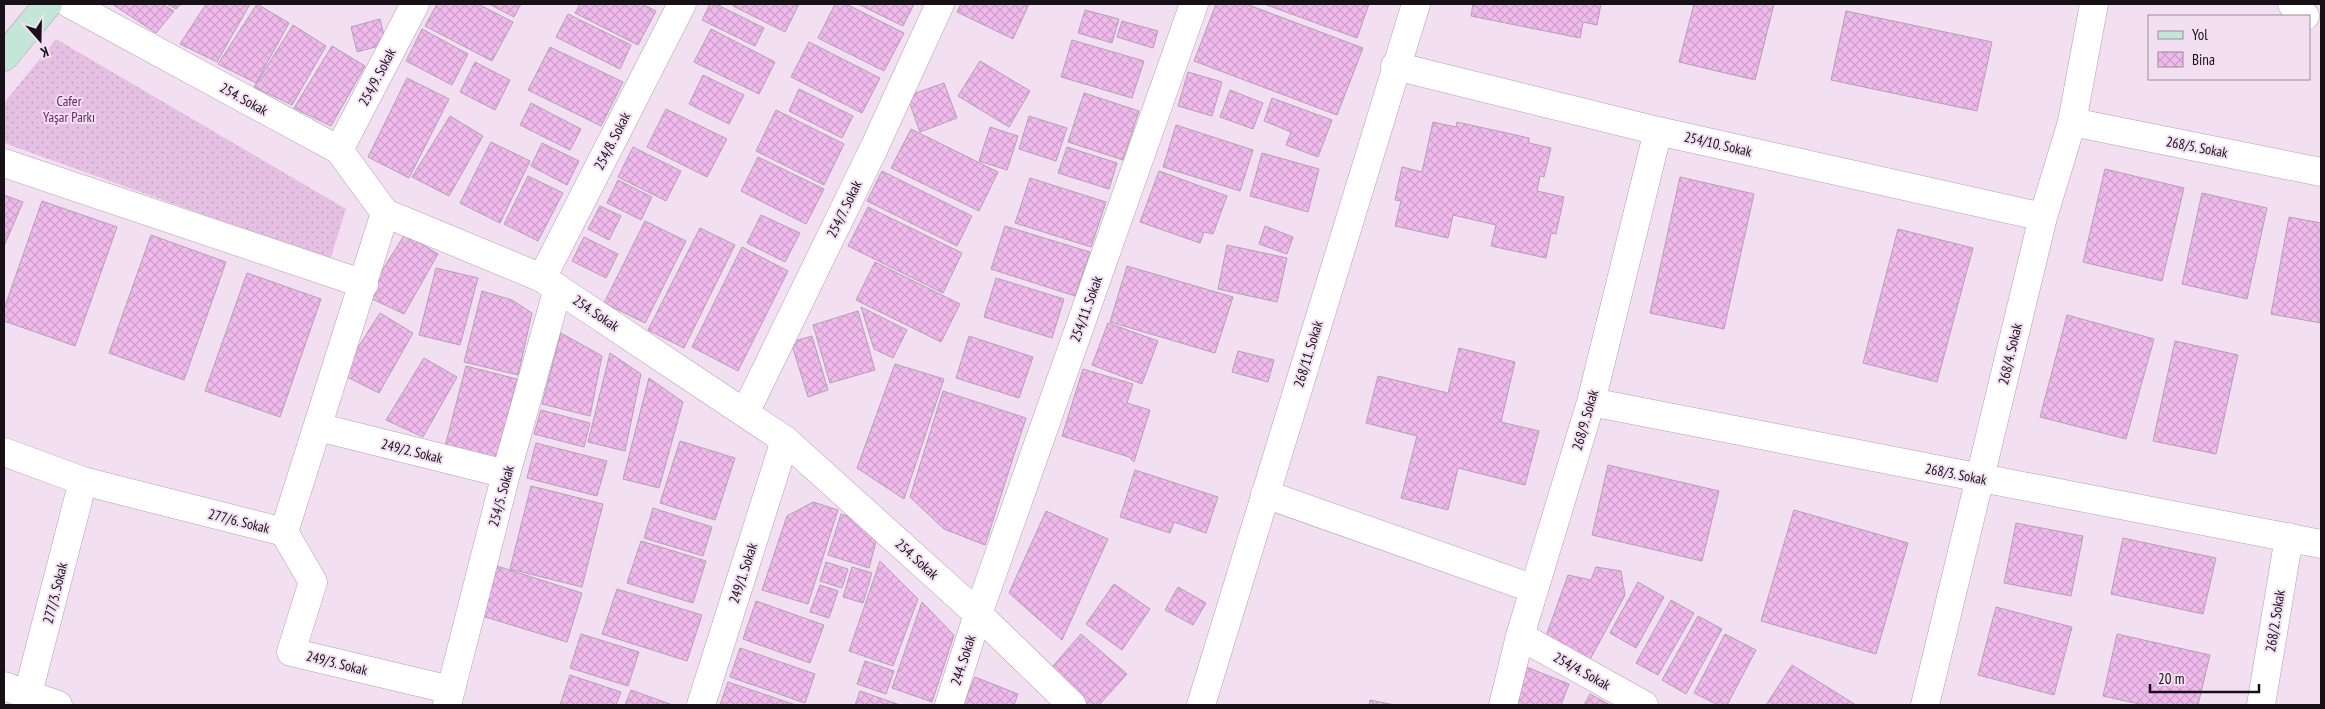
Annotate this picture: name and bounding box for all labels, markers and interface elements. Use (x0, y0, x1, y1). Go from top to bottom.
north arrow (15, 15, 65, 65)
legend (2148, 15, 2310, 80)
text: Yol (2192, 25, 2208, 44)
text: K (37, 43, 51, 62)
street label: 254/9. Sokak (354, 45, 400, 109)
text: Bina (2192, 50, 2215, 69)
street label: 254. Sokak (217, 79, 272, 120)
park label: Cafer Yaşar Parkı (43, 92, 95, 126)
street label: 254/8. Sokak (590, 109, 634, 173)
street label: 254/10. Sokak (1683, 128, 1754, 161)
street label: 268/5. Sokak (2165, 132, 2230, 162)
street label: 254/7. Sokak (823, 177, 866, 240)
street label: 254/11. Sokak (1066, 273, 1106, 344)
street label: 254. Sokak (569, 291, 623, 335)
street label: 268/11. Sokak (1289, 318, 1327, 389)
street label: 268/4. Sokak (1994, 321, 2026, 386)
street label: 268/9. Sokak (1568, 387, 1602, 452)
street label: 249/2. Sokak (380, 435, 445, 467)
street label: 268/3. Sokak (1924, 459, 1989, 489)
street label: 254/5. Sokak (484, 463, 518, 528)
street label: 277/6. Sokak (207, 505, 272, 537)
street label: 254. Sokak (892, 535, 943, 583)
street label: 249/1. Sokak (725, 540, 761, 605)
street label: 277/3. Sokak (39, 560, 71, 625)
street label: 268/2. Sokak (2261, 588, 2289, 653)
street label: 244. Sokak (946, 632, 980, 687)
street label: 249/3. Sokak (305, 647, 370, 679)
street label: 254/4. Sokak (1550, 648, 1614, 694)
scale bar (2150, 662, 2259, 694)
text: 20 m (2158, 669, 2184, 688)

